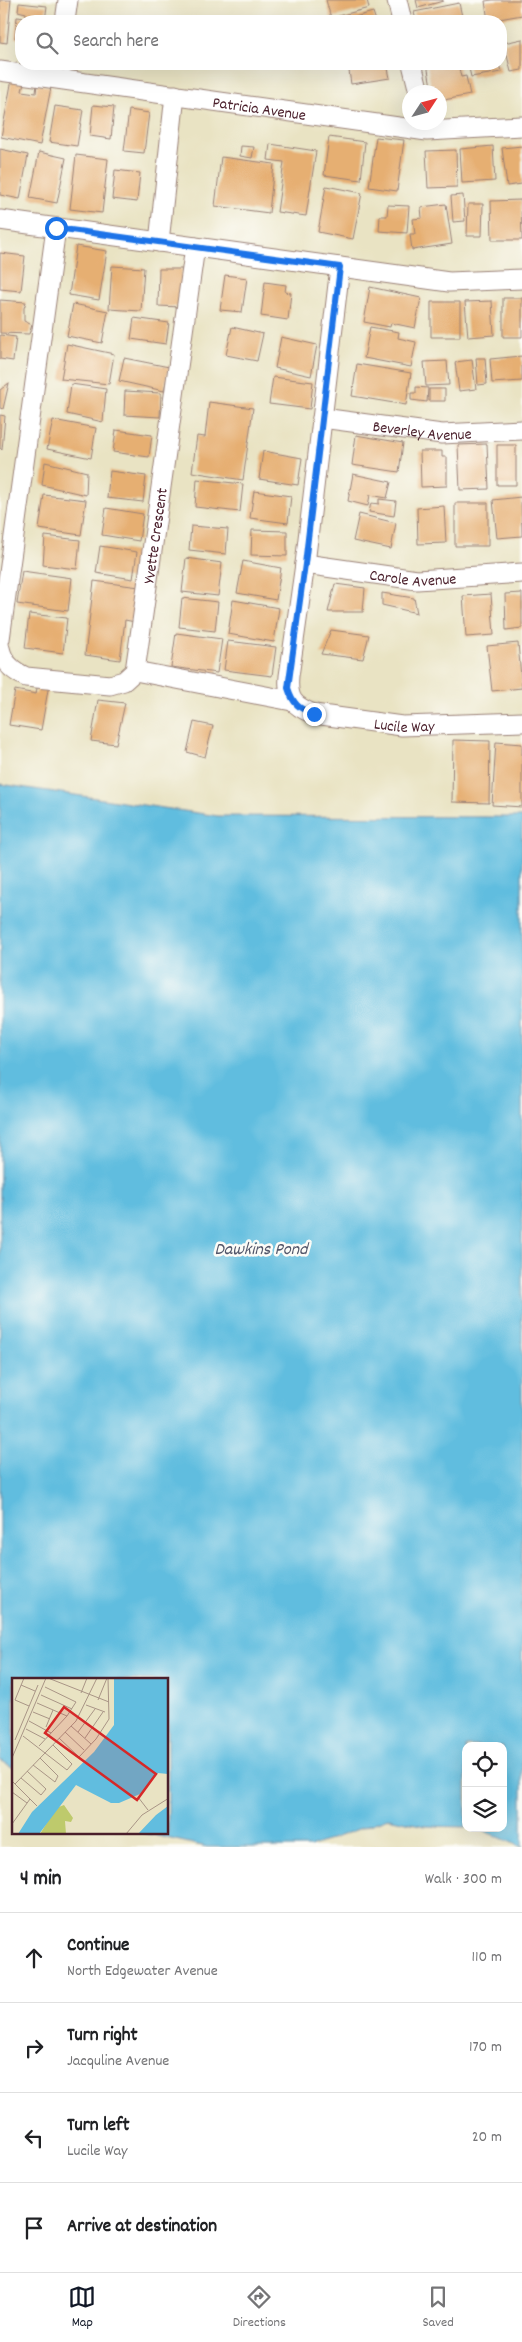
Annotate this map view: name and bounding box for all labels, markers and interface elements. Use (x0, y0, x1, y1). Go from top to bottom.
search box (15, 15, 507, 70)
icon: search (33, 29, 61, 57)
text: Search here (73, 29, 159, 56)
north arrow (402, 85, 447, 130)
street label: Patricia Avenue (211, 92, 307, 128)
route start (45, 217, 68, 240)
street label: Beverley Avenue (371, 416, 472, 448)
street label: Yvette Crescent (138, 487, 175, 585)
street label: Carole Avenue (368, 564, 457, 594)
route end (303, 703, 326, 726)
street label: Lucile Way (372, 713, 435, 740)
water label: Dawkins Pond (215, 1238, 310, 1263)
inset map (12, 1678, 169, 1834)
map controls (462, 1742, 507, 1832)
button: locate (462, 1742, 507, 1787)
button: layers (462, 1787, 507, 1832)
text: 4 min (20, 1865, 62, 1895)
text: Walk · 300 m (425, 1868, 502, 1891)
text: Continue (67, 1933, 129, 1960)
icon: ahead (20, 1944, 48, 1972)
text: 110 m (472, 1946, 502, 1969)
text: North Edgewater Avenue (67, 1960, 218, 1983)
text: Turn right (67, 2023, 138, 2050)
icon: right (20, 2034, 48, 2062)
text: 170 m (469, 2036, 502, 2059)
text: Jacquline Avenue (67, 2050, 169, 2073)
text: Turn left (67, 2113, 130, 2140)
icon: left (20, 2124, 48, 2152)
text: 20 m (472, 2126, 502, 2149)
text: Lucile Way (67, 2140, 127, 2163)
icon: arrive (20, 2214, 48, 2242)
text: Arrive at destination (67, 2214, 217, 2241)
tab: Map (68, 2283, 96, 2333)
tab: Directions (233, 2283, 286, 2333)
tab: Saved (422, 2283, 454, 2333)

